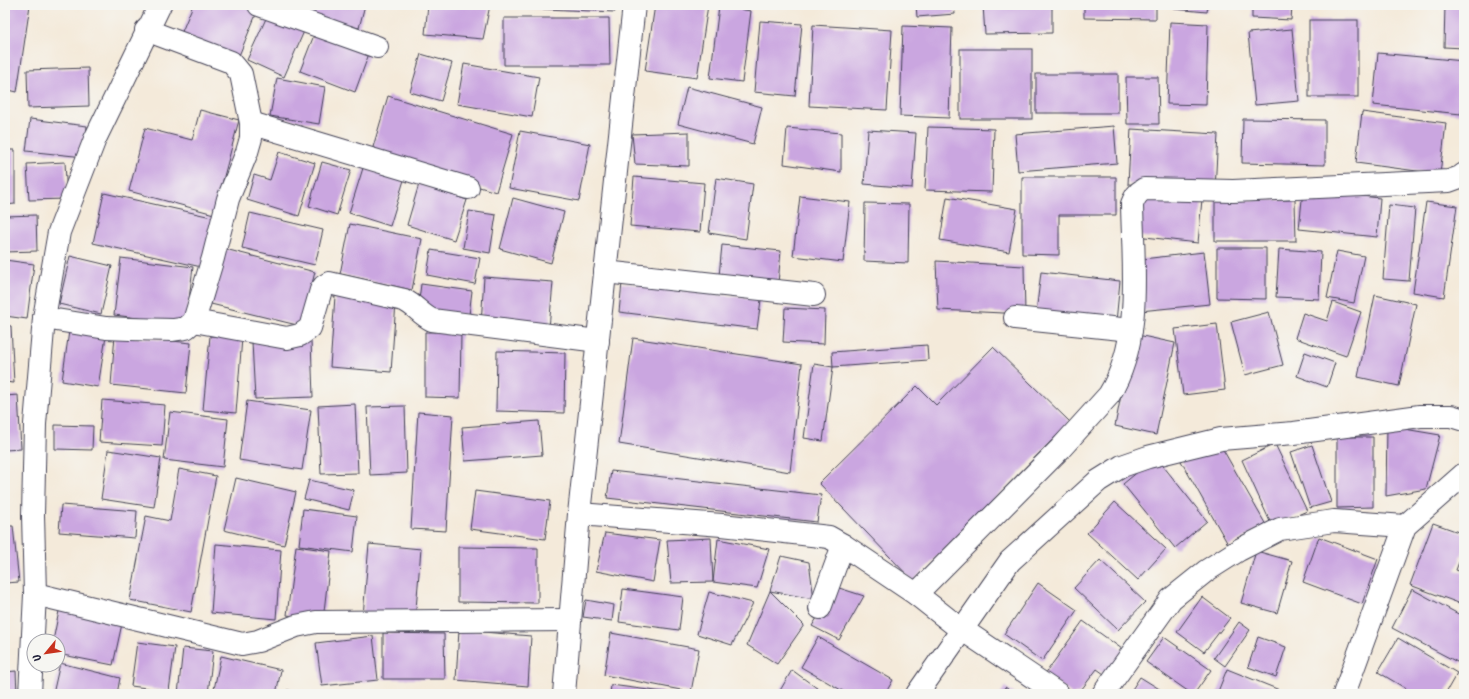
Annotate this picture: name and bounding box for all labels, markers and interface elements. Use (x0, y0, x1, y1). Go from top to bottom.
north arrow (26, 633, 66, 673)
text: U (28, 650, 48, 665)

